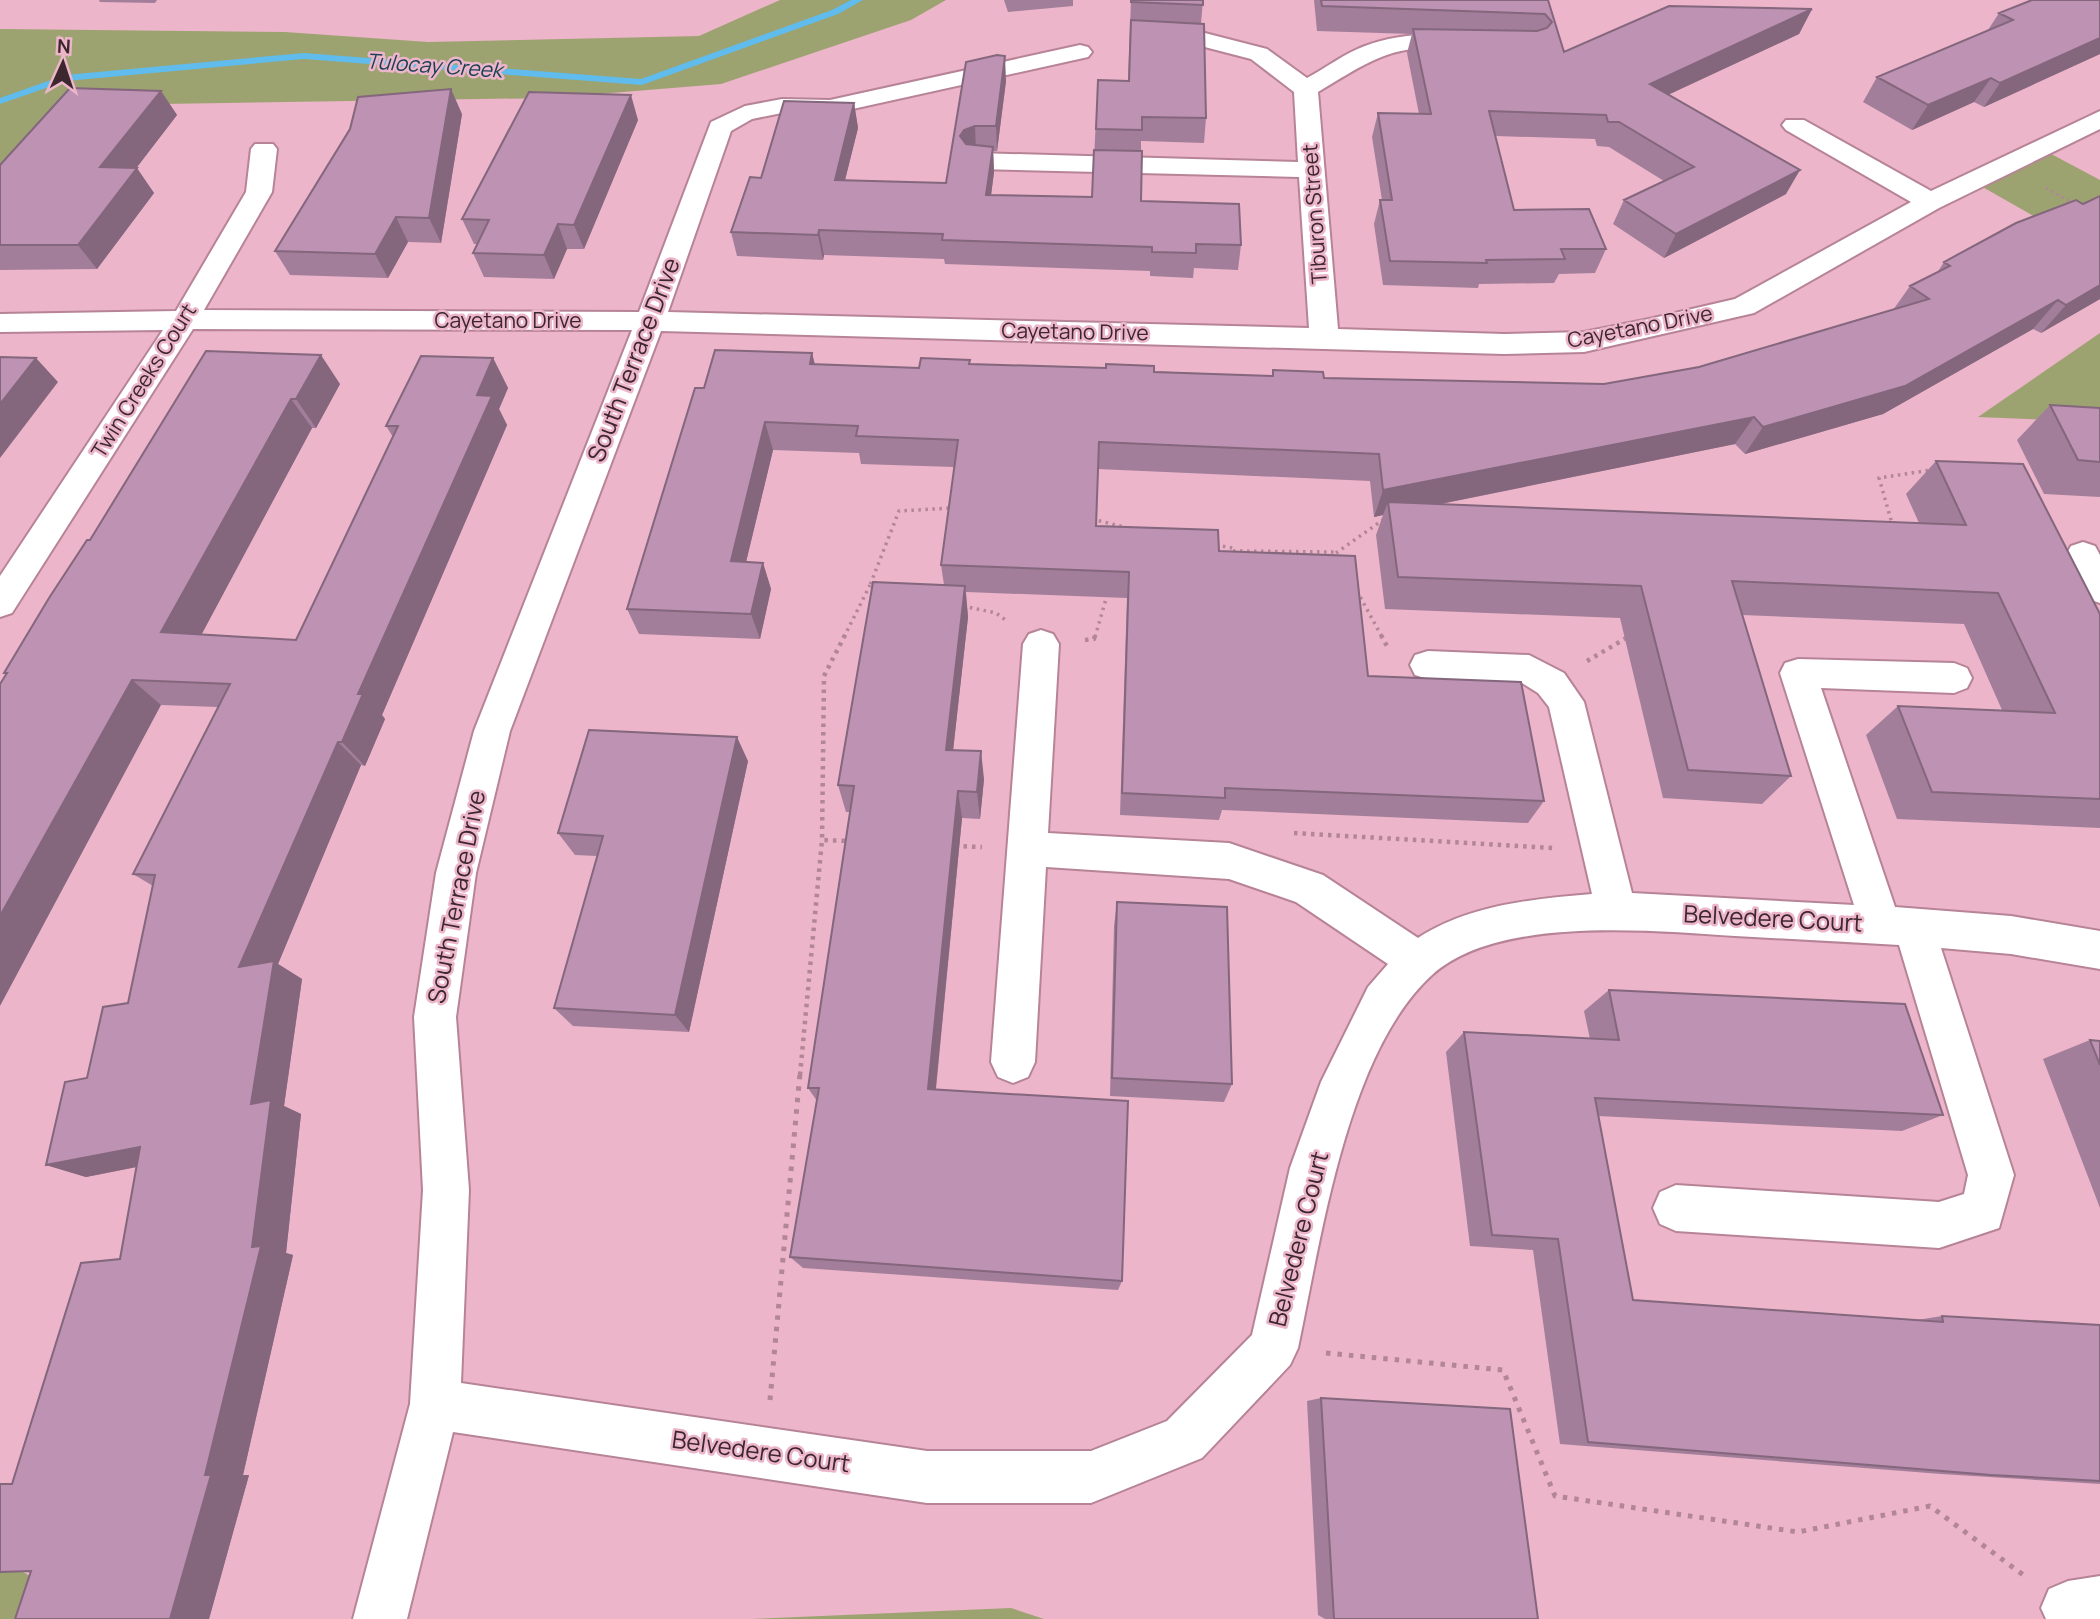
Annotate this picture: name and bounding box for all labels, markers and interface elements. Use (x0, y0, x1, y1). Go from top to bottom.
north arrow (28, 28, 98, 98)
text: N (56, 33, 71, 59)
water label: Tulocay Creek (365, 46, 506, 84)
street label: Tiburon Street (1295, 143, 1333, 285)
street label: South Terrace Drive (578, 253, 687, 466)
street label: Twin Creeks Court (84, 298, 202, 463)
street label: Cayetano Drive (1565, 298, 1715, 354)
street label: Cayetano Drive (434, 306, 582, 334)
street label: Cayetano Drive (1001, 316, 1149, 346)
street label: South Terrace Drive (419, 787, 492, 1006)
street label: Belvedere Court (1683, 896, 1864, 939)
street label: Belvedere Court (1260, 1148, 1335, 1330)
street label: Belvedere Court (670, 1422, 852, 1479)

